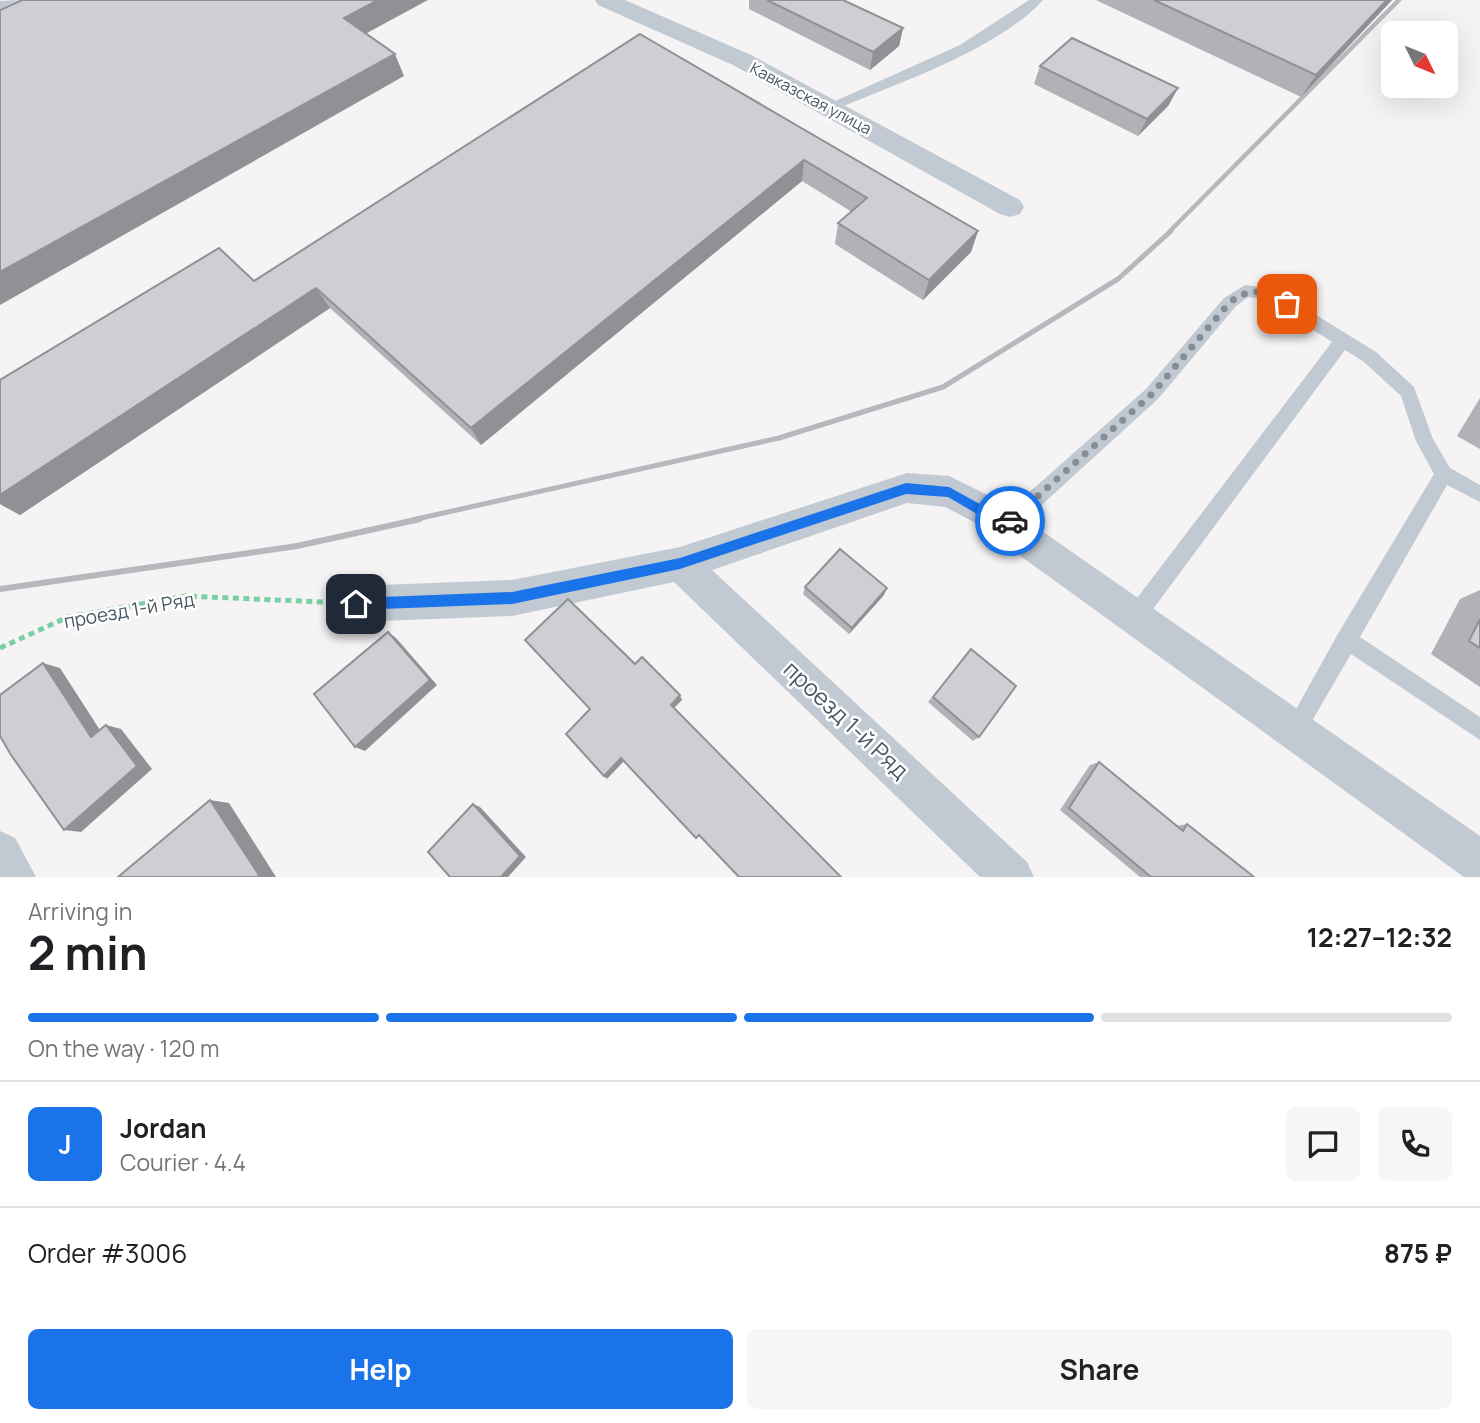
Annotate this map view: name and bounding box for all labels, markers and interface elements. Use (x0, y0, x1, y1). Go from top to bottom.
north arrow (1381, 21, 1458, 98)
map controls (1381, 21, 1458, 98)
street label: Кавказская улица (746, 57, 876, 139)
pin (1257, 274, 1317, 334)
icon: bag (1268, 285, 1306, 323)
courier (975, 486, 1045, 556)
icon: car (991, 502, 1029, 540)
pin (326, 574, 386, 634)
icon: home (337, 585, 375, 623)
street label: проезд 1-й Ряд (62, 586, 196, 634)
street label: проезд 1-й Ряд (777, 653, 916, 786)
text: Arriving in (28, 895, 133, 927)
text: 12:27–12:32 (1307, 919, 1452, 955)
text: 2 min (28, 921, 148, 984)
text: On the way · 120 m (28, 1032, 220, 1064)
button: chat (1286, 1107, 1360, 1181)
button: phone (1378, 1107, 1452, 1181)
text: Jordan (120, 1110, 206, 1146)
text: J (58, 1126, 72, 1162)
text: Courier · 4.4 (120, 1146, 246, 1178)
text: Order #3006 (28, 1235, 187, 1271)
text: 875 ₽ (1384, 1235, 1452, 1271)
button: Help (28, 1329, 733, 1409)
button: Share (747, 1329, 1452, 1409)

